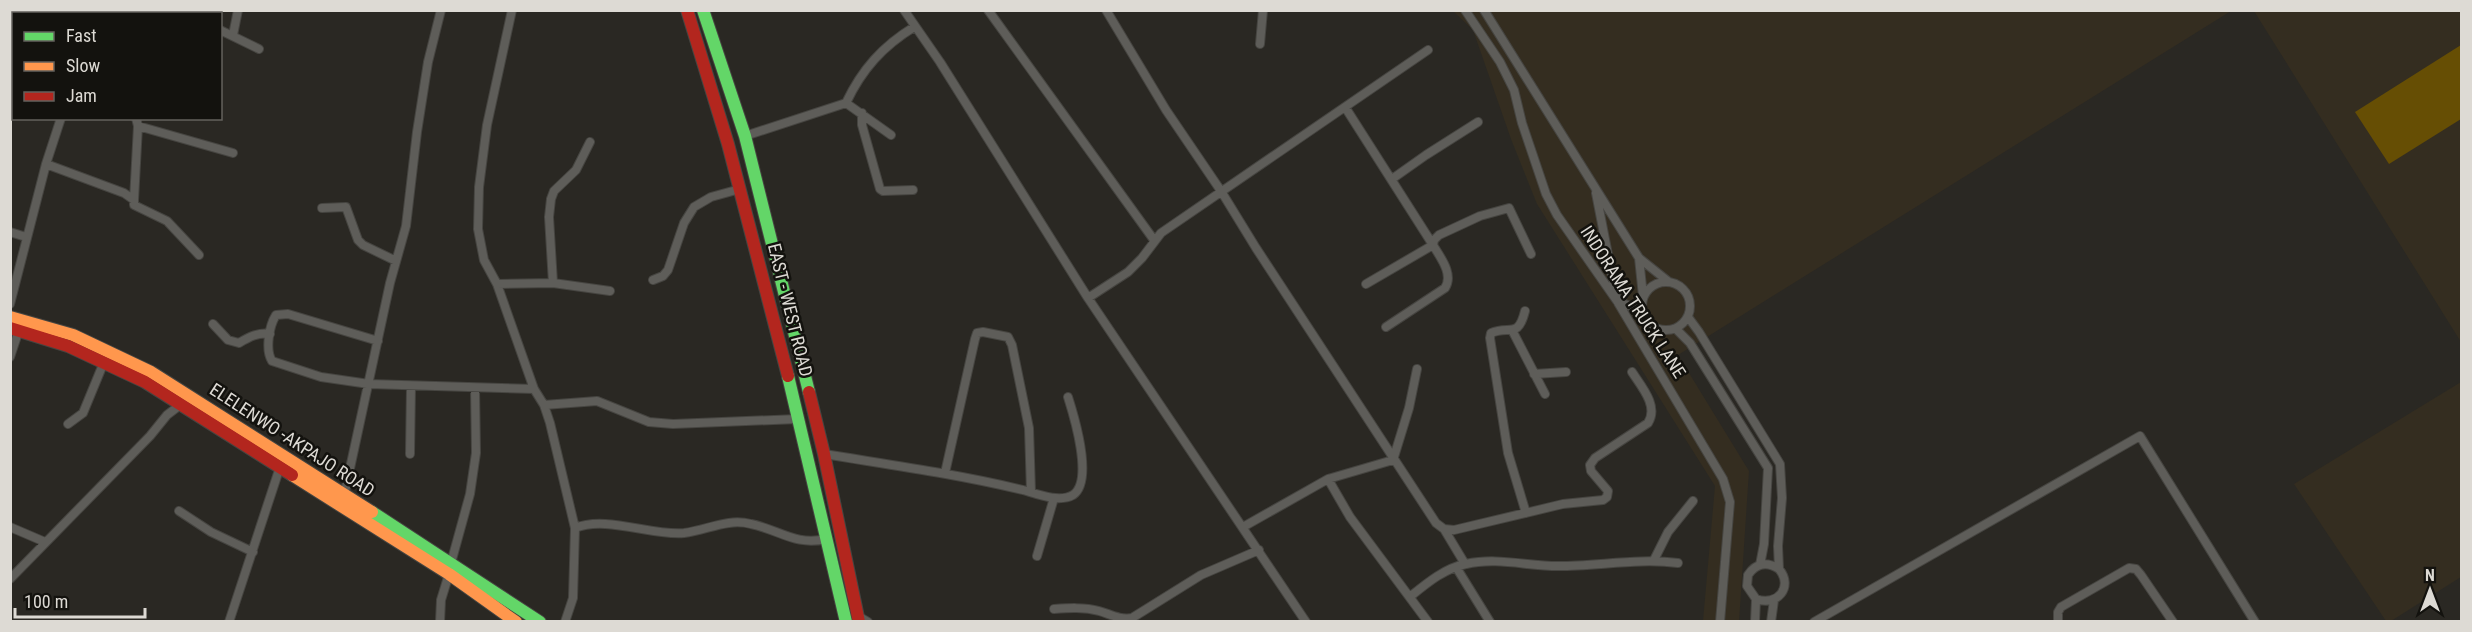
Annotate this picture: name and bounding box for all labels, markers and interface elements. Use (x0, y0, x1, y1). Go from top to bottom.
legend (12, 12, 222, 120)
text: Fast (66, 25, 97, 46)
text: Slow (66, 55, 101, 76)
text: Jam (66, 85, 97, 106)
street label: INDORAMA TRUCK LANE (1576, 222, 1690, 382)
street label: EAST - WEST ROAD (764, 241, 817, 379)
street label: ELELENWO -AKPAJO ROAD (206, 378, 379, 501)
north arrow (2400, 560, 2460, 620)
text: N (2425, 566, 2435, 585)
scale bar (15, 581, 146, 619)
text: 100 m (24, 591, 68, 612)

